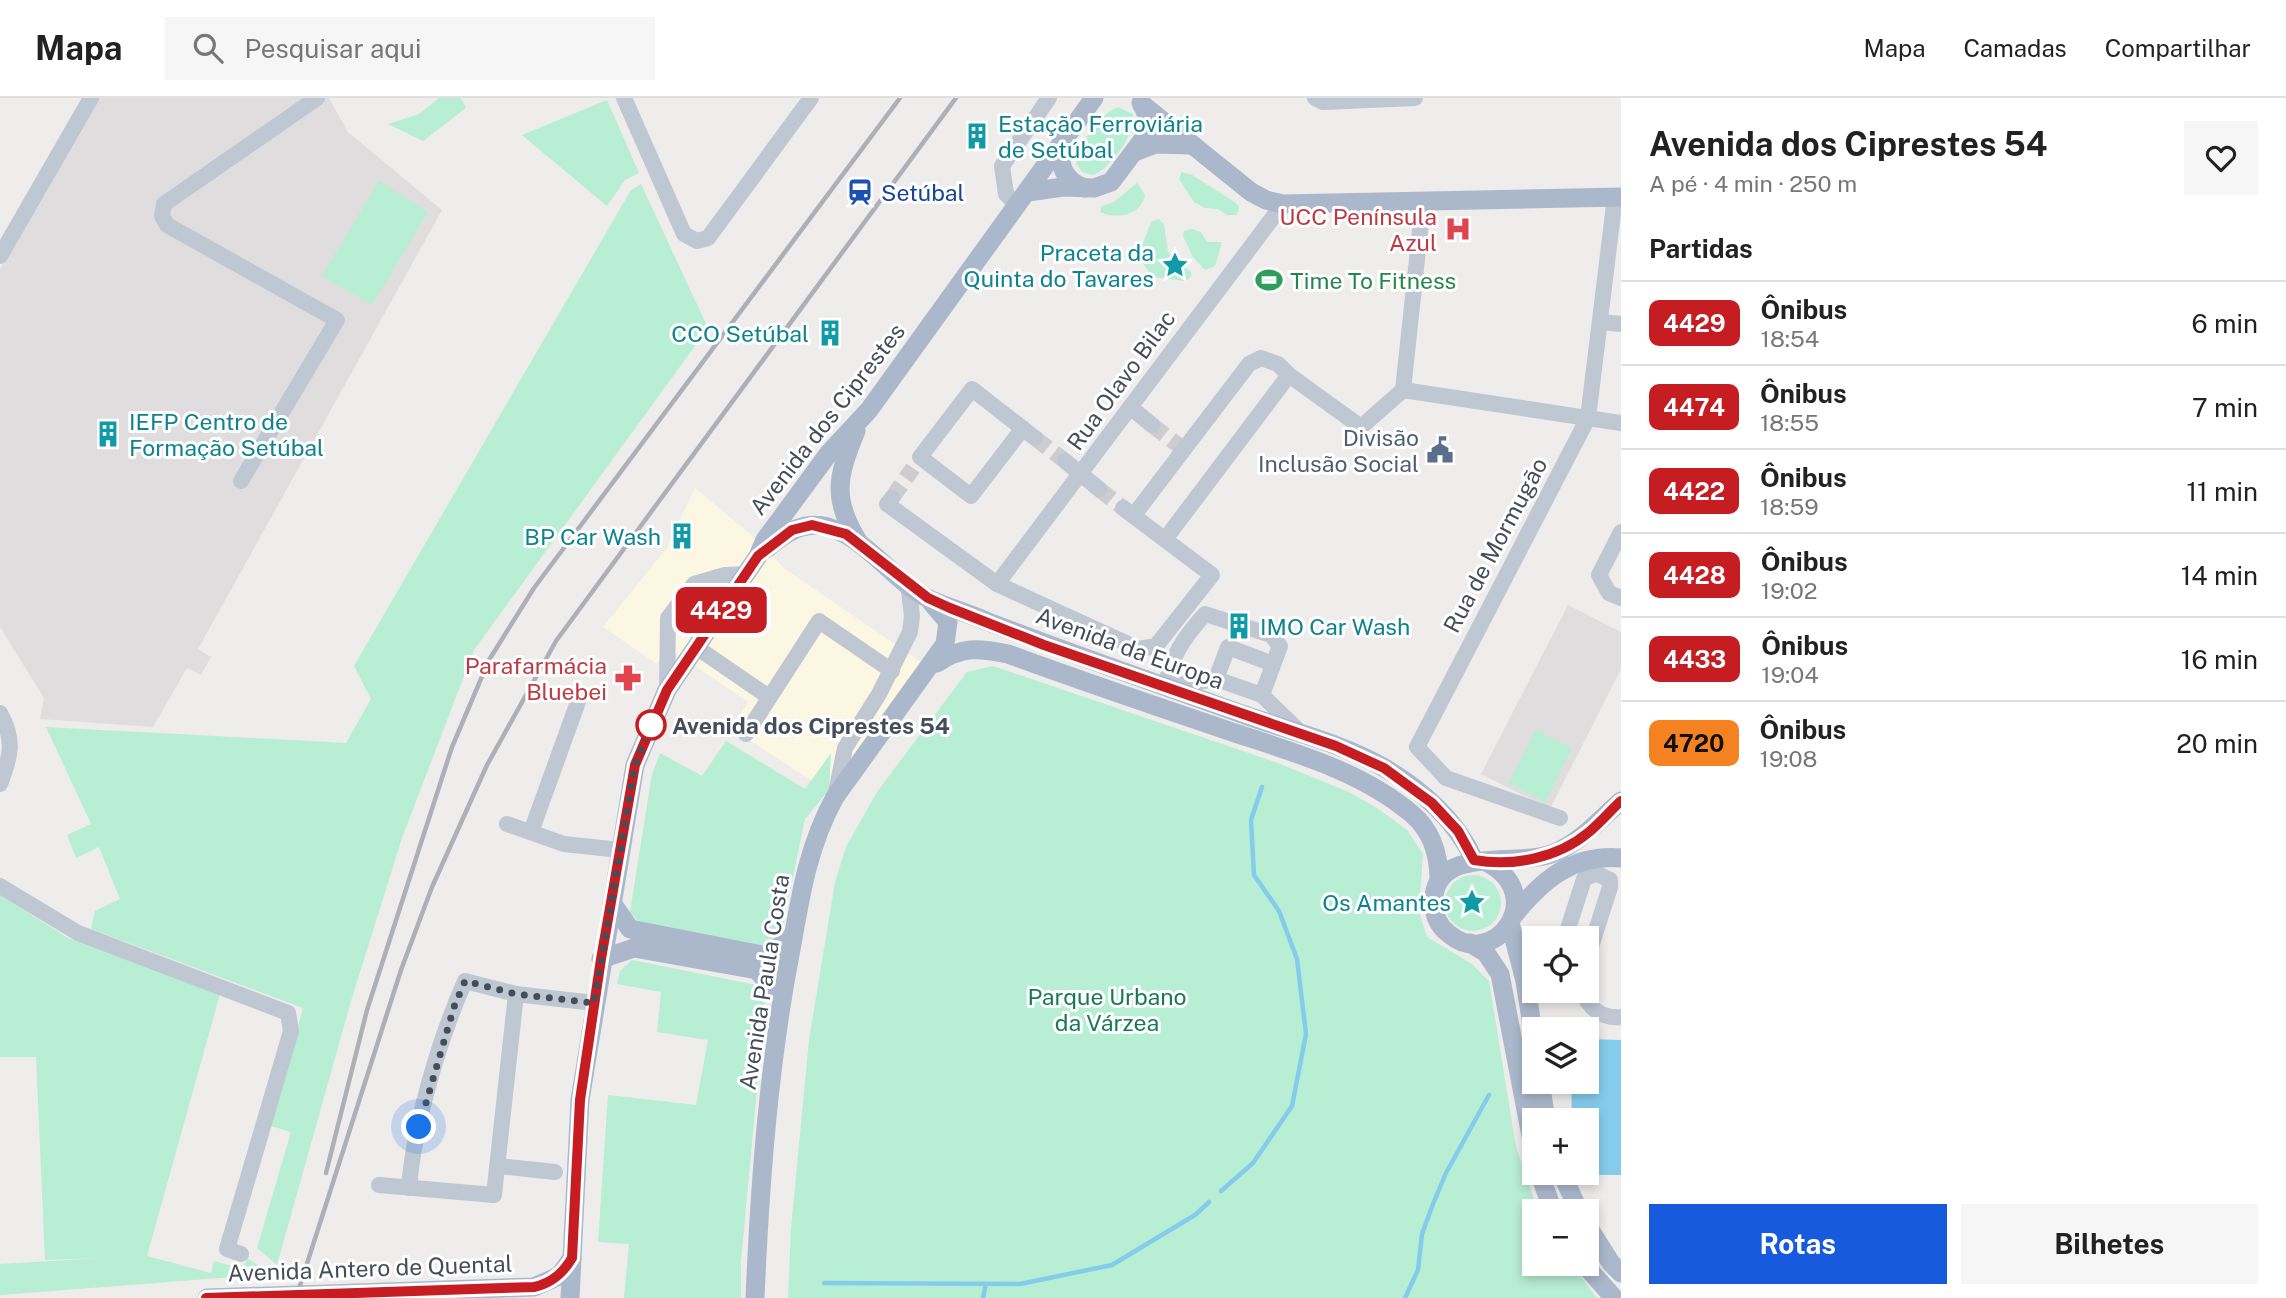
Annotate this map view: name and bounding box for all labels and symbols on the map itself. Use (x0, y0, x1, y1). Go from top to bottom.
place label: Estação Ferroviária de Setúbal (998, 110, 1203, 163)
building icon: Estação Ferroviária de Setúbal (962, 121, 992, 151)
station icon: Setúbal (845, 177, 875, 207)
place label: Setúbal (881, 179, 965, 206)
place label: UCC Península Azul (1279, 203, 1437, 256)
hospital icon: UCC Península Azul (1443, 214, 1473, 244)
place label: Praceta da Quinta do Tavares (964, 239, 1154, 292)
place icon: Praceta da Quinta do Tavares (1160, 250, 1190, 280)
sports icon: Time To Fitness (1254, 265, 1284, 295)
place label: Time To Fitness (1290, 267, 1456, 294)
street label: Rua Olavo Bilac (1061, 305, 1181, 455)
street label: Avenida dos Ciprestes (744, 318, 910, 520)
building icon: CCO Setúbal (815, 318, 845, 348)
place label: CCO Setúbal (671, 320, 809, 347)
place label: IEFP Centro de Formação Setúbal (129, 408, 324, 461)
building icon: IEFP Centro de Formação Setúbal (93, 419, 123, 449)
place label: Divisão Inclusão Social (1258, 424, 1419, 477)
public building icon: Divisão Inclusão Social (1425, 435, 1455, 465)
street label: Rua de Mormugão (1438, 453, 1552, 637)
building icon: BP Car Wash (667, 521, 697, 551)
place label: BP Car Wash (524, 523, 661, 550)
line badge: 4429 (672, 587, 770, 633)
street label: Avenida da Europa (1032, 601, 1228, 695)
building icon: IMO Car Wash (1224, 611, 1254, 641)
place label: IMO Car Wash (1260, 613, 1410, 640)
place label: Parafarmácia Bluebei (465, 652, 607, 705)
pharmacy icon: Parafarmácia Bluebei (613, 663, 643, 693)
marker: Avenida dos Ciprestes 54 (636, 710, 666, 740)
place label: Avenida dos Ciprestes 54 (672, 712, 950, 739)
street label: Avenida Paula Costa (734, 872, 794, 1092)
place icon: Os Amantes (1457, 887, 1487, 917)
place label: Os Amantes (1322, 889, 1451, 916)
park label: Parque Urbano da Várzea (1027, 983, 1187, 1036)
your location (401, 1109, 436, 1144)
street label: Avenida Antero de Quental (227, 1250, 513, 1286)

